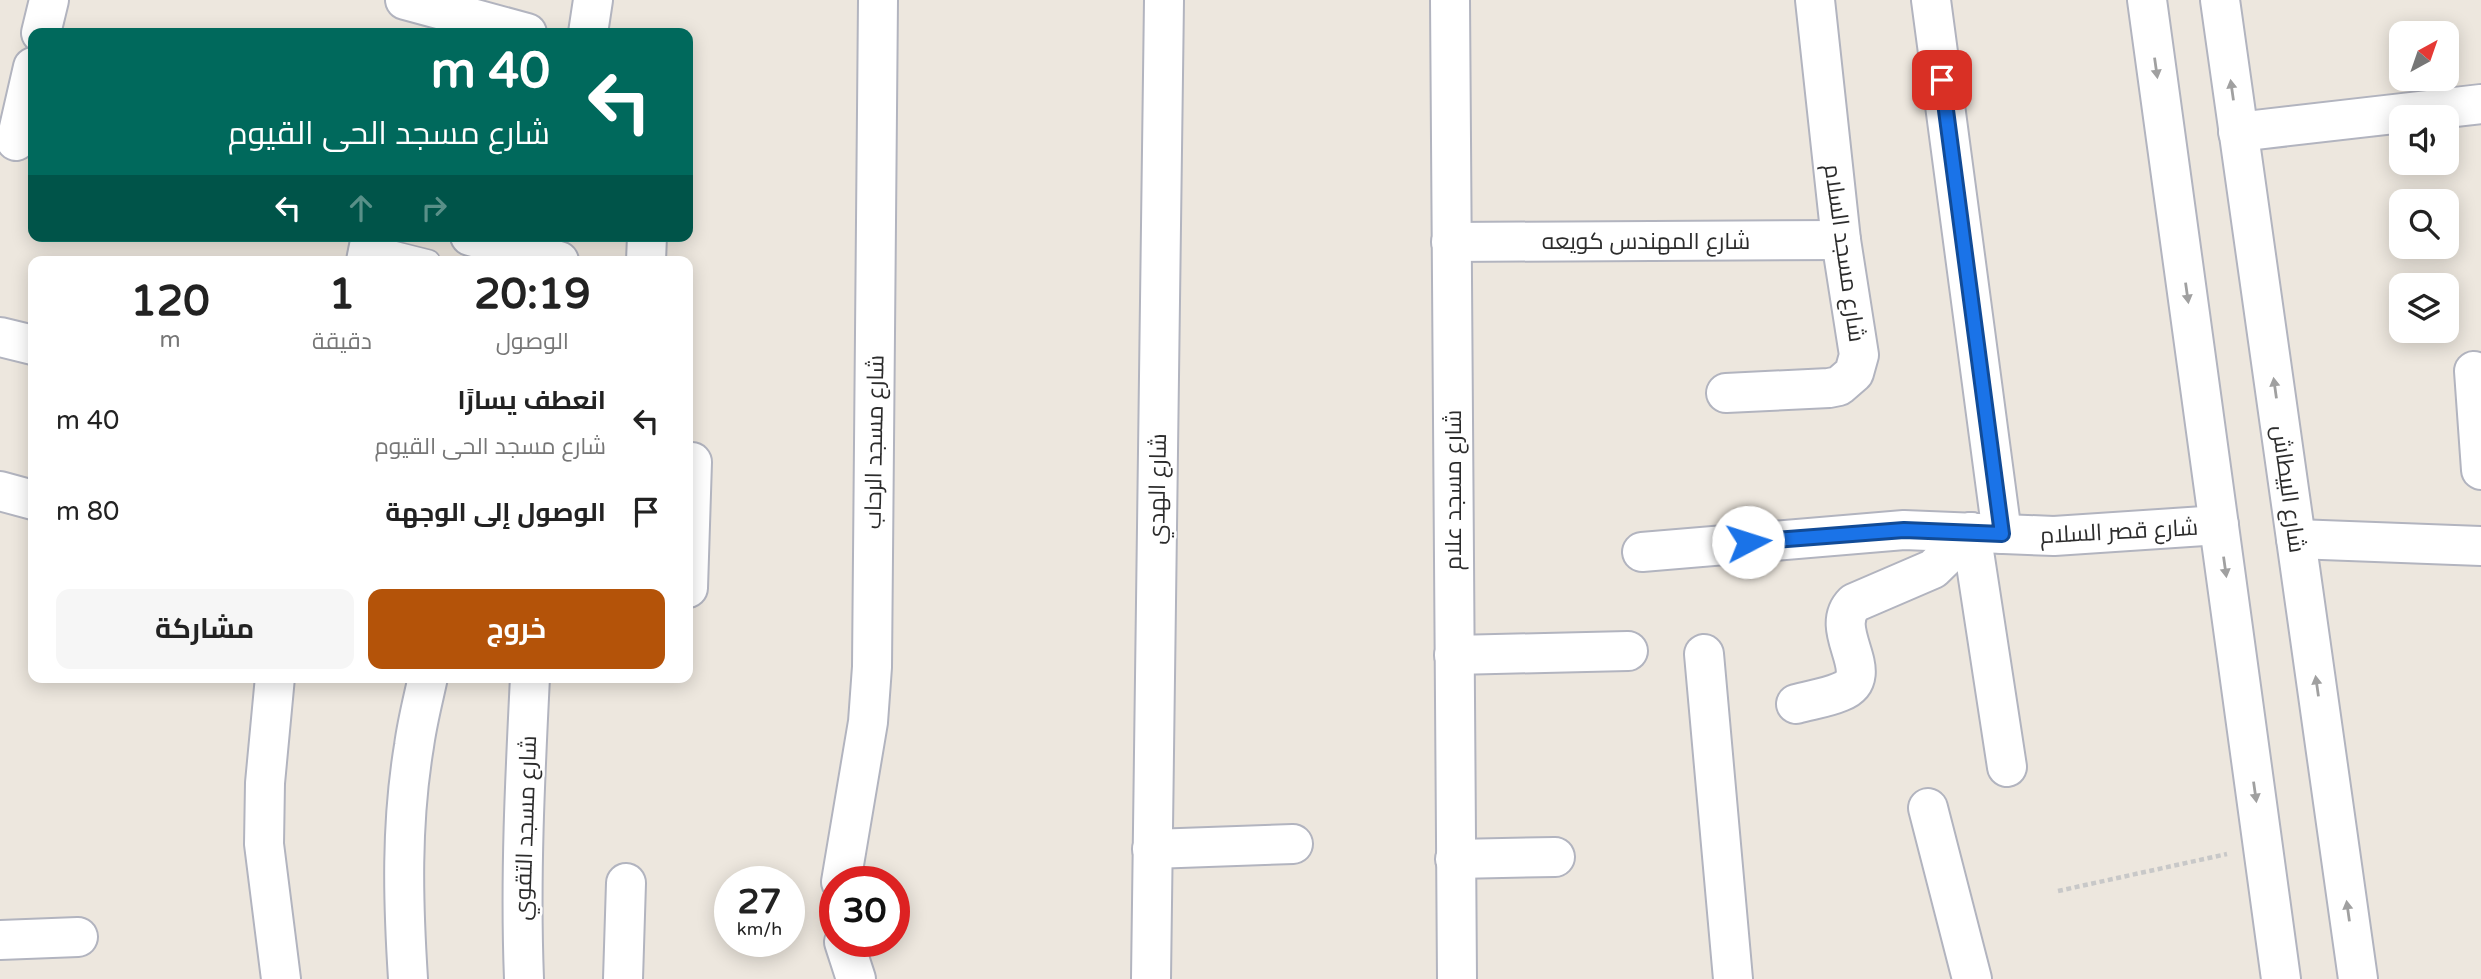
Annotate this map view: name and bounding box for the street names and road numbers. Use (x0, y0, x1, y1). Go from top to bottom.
street label: شارع مسجد السلام (1817, 162, 1870, 344)
street label: شارع المهندس كويعه (1542, 228, 1750, 257)
street label: شارع مسجد الرحاب (859, 355, 892, 529)
street label: شارع مسجد علام (1440, 410, 1469, 570)
street label: شارع البيطاش (2264, 424, 2311, 555)
street label: شارع الهدي (1143, 433, 1176, 545)
street label: شارع قصر السلام (2039, 514, 2199, 551)
street label: شارع مسجد التقوي (509, 735, 546, 921)

